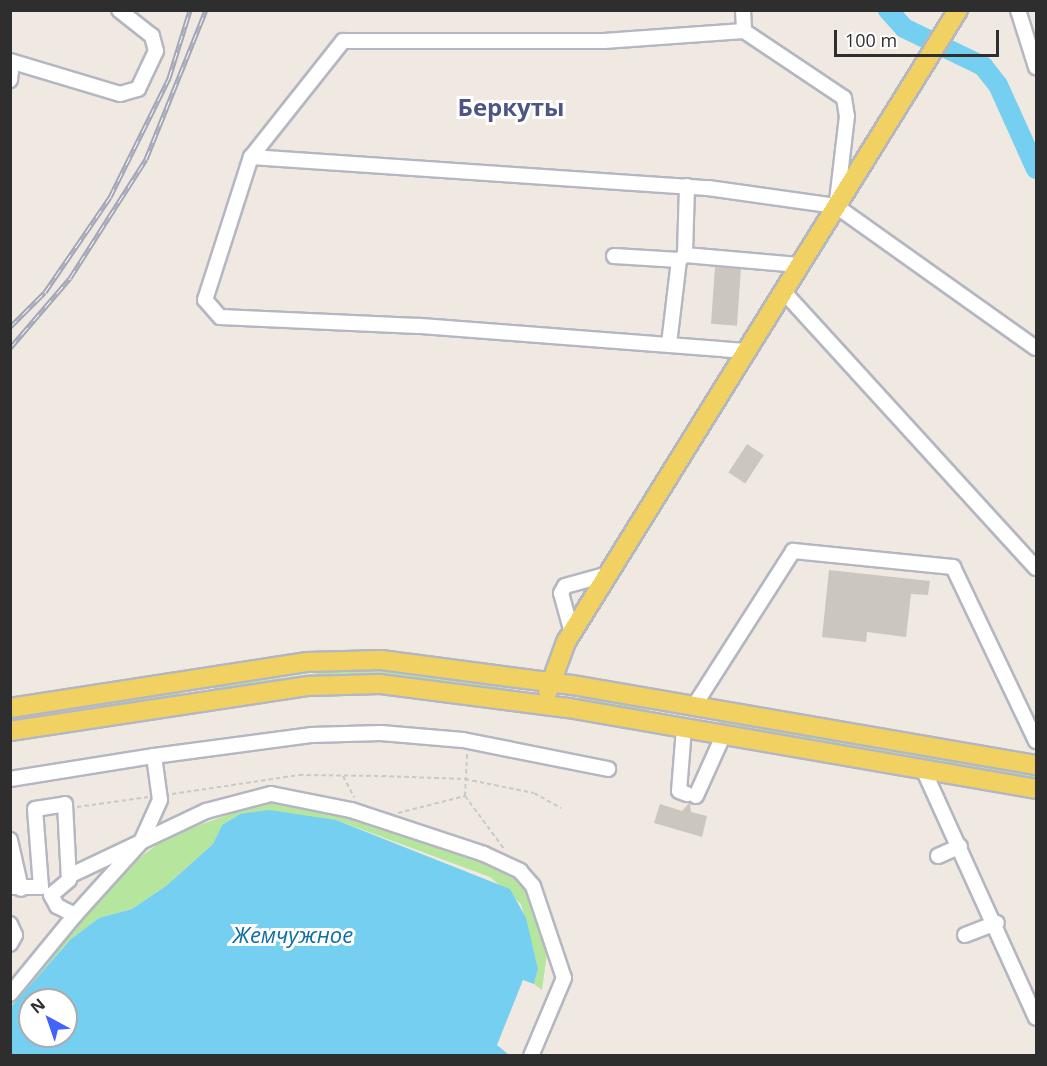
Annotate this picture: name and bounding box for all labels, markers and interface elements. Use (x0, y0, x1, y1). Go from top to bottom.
scale bar (837, 18, 1002, 56)
text: 100 m (845, 28, 897, 52)
district label: Беркуты (458, 93, 564, 121)
water label: Жемчужное (233, 922, 353, 948)
north arrow (18, 988, 78, 1048)
text: N (26, 993, 50, 1018)

